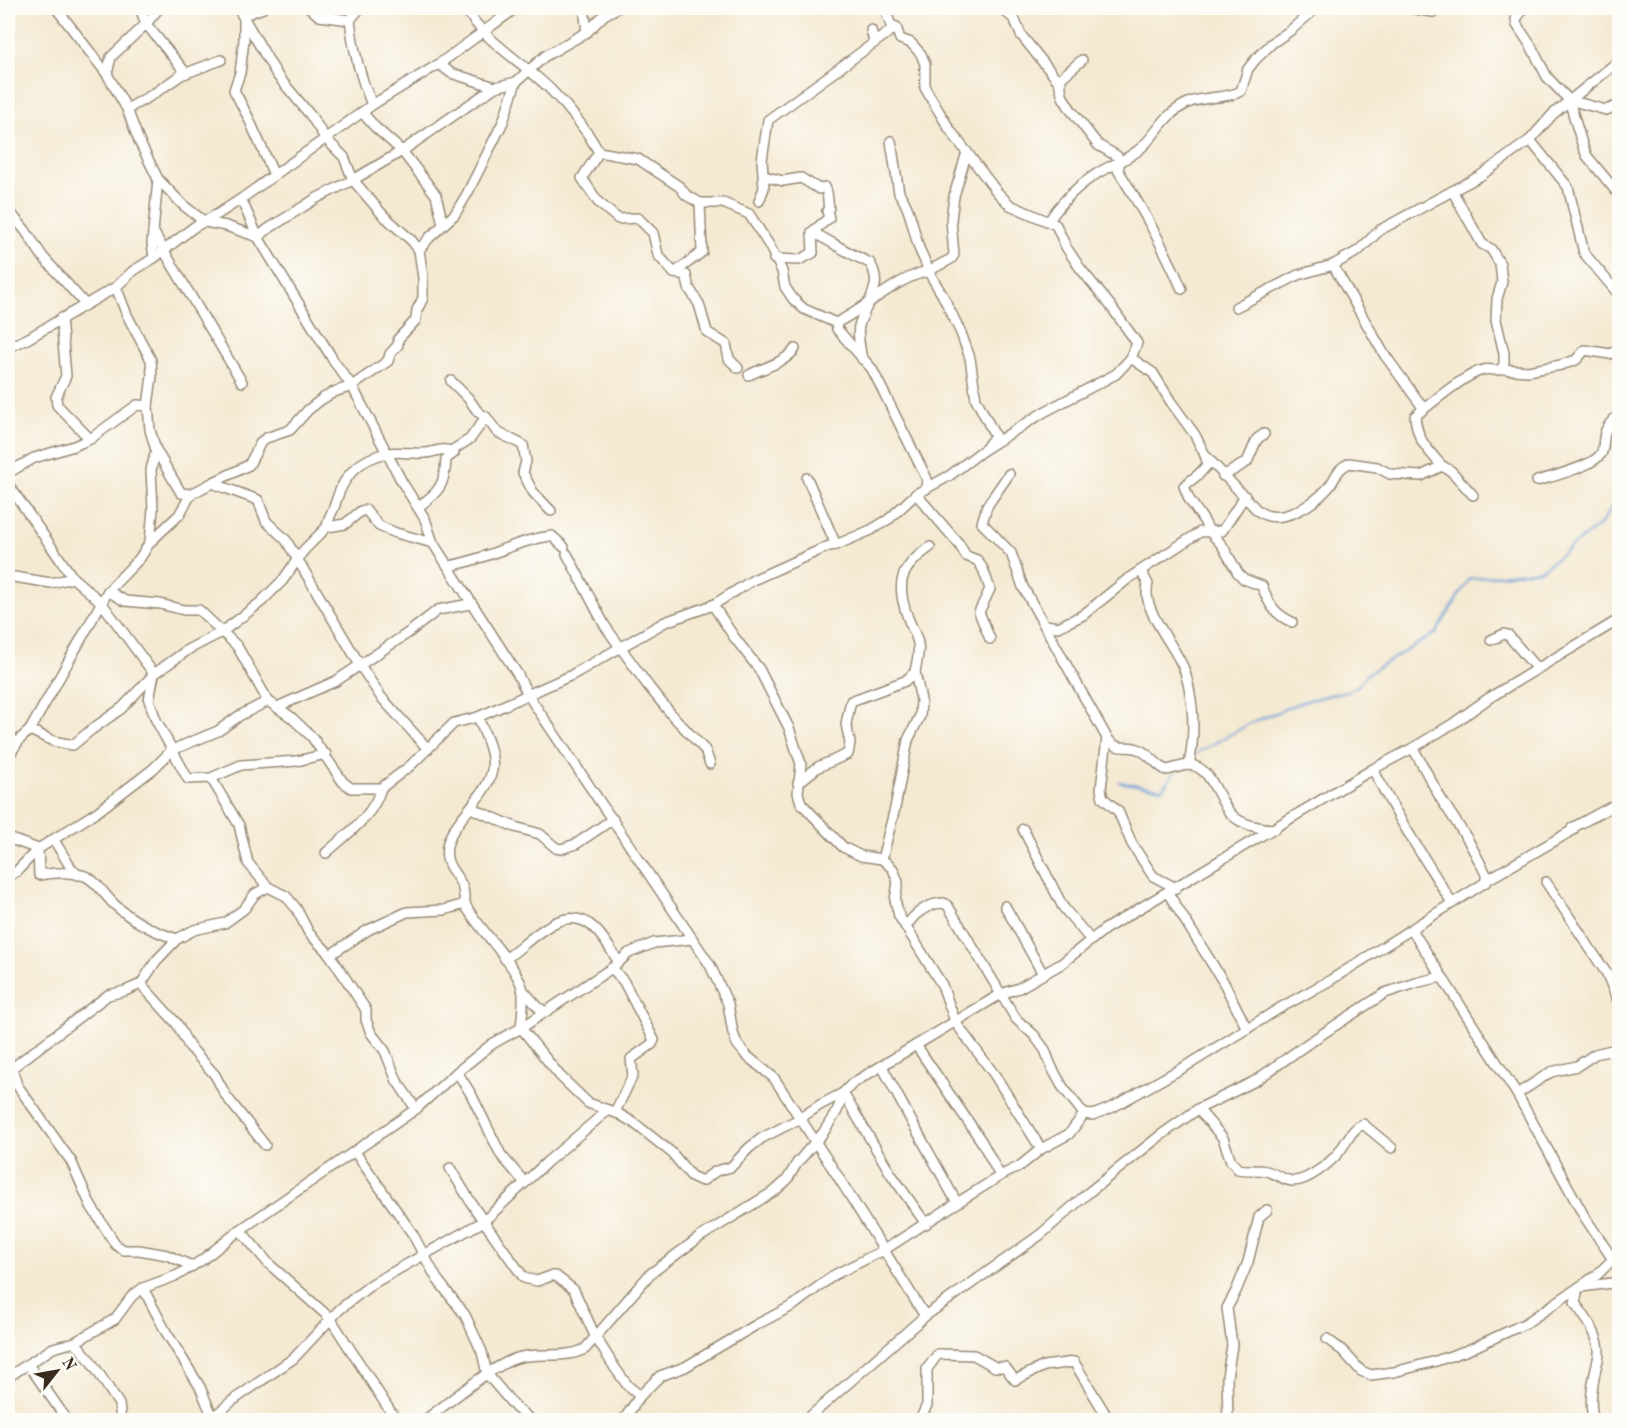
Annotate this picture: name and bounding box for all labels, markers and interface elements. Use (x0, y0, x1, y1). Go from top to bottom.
north arrow (27, 1341, 87, 1401)
text: N (58, 1355, 79, 1374)

